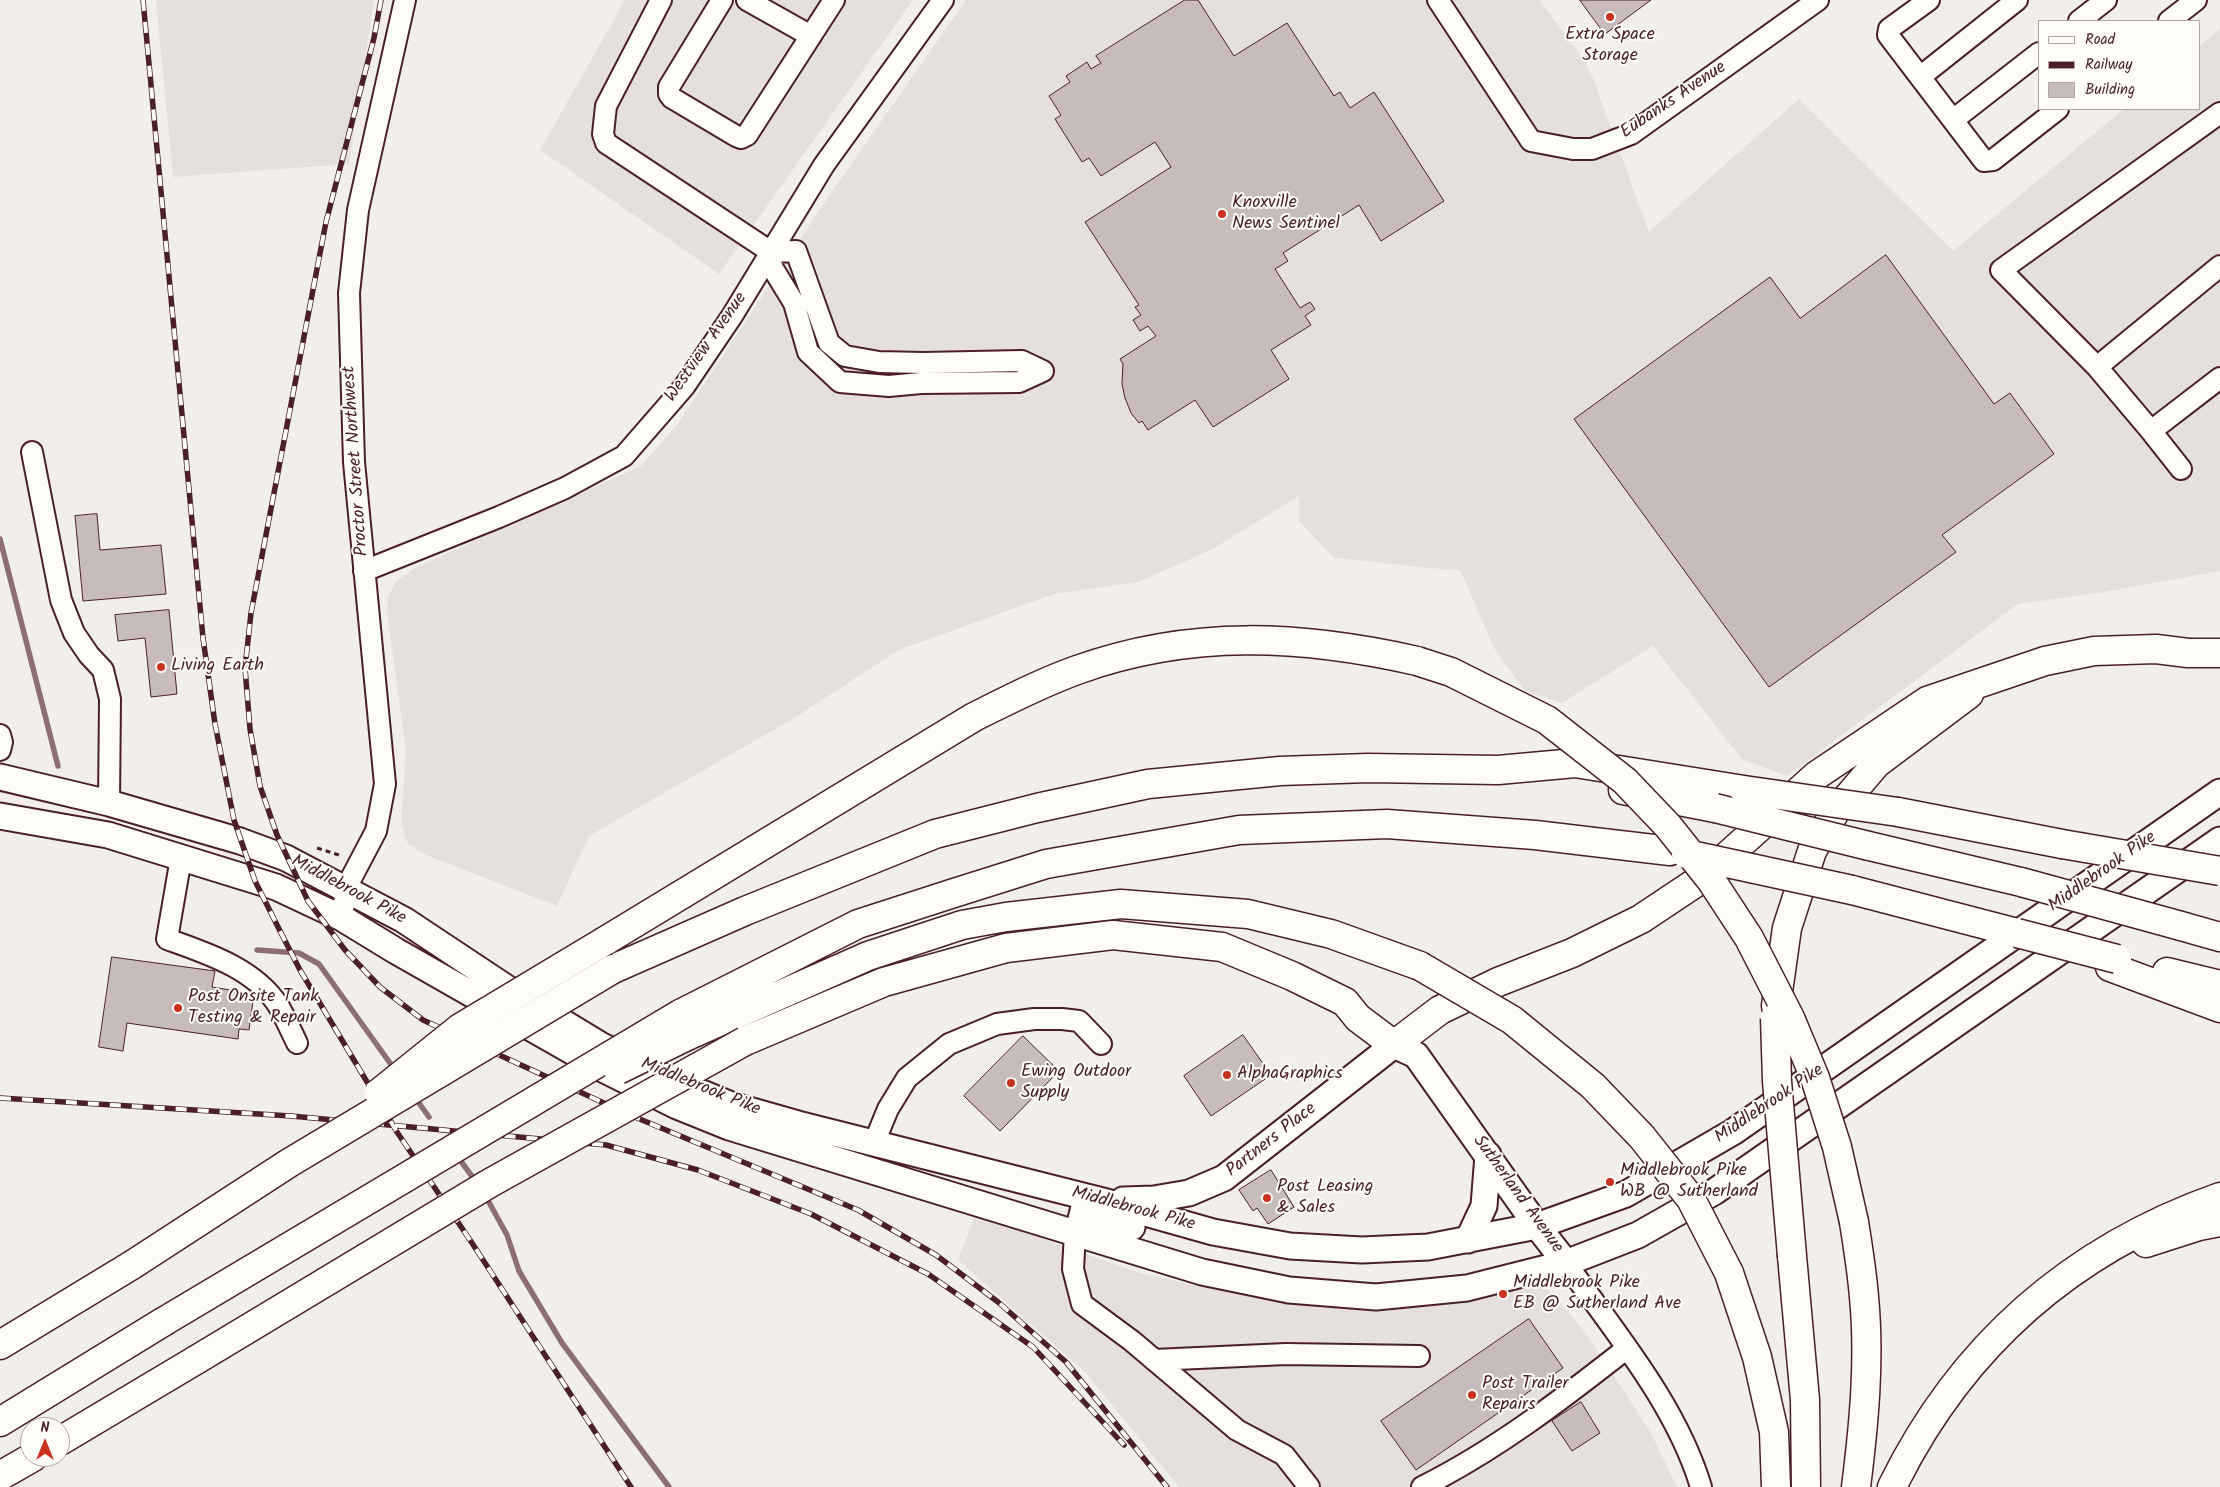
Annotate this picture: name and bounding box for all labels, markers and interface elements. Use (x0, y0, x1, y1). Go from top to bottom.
marker: Extra Space Storage (1604, 11, 1616, 23)
legend (2038, 20, 2200, 110)
place label: Extra Space Storage (1565, 25, 1655, 68)
text: Road (2085, 28, 2115, 52)
text: Railway (2085, 53, 2132, 77)
street label: Eubanks Avenue (1617, 58, 1731, 144)
text: Building (2085, 78, 2135, 102)
place label: Knoxville News Sentinel (1232, 193, 1340, 235)
marker: Knoxville News Sentinel (1216, 208, 1228, 220)
street label: Westview Avenue (661, 289, 753, 407)
street label: Proctor Street Northwest (340, 365, 374, 557)
place label: Living Earth (171, 656, 264, 678)
marker: Living Earth (155, 661, 167, 673)
street label: Middlebrook Pike (2045, 828, 2161, 918)
street label: Middlebrook Pike (287, 852, 409, 930)
place label: Post Onsite Tank Testing & Repair (188, 987, 319, 1030)
marker: Post Onsite Tank Testing & Repair (172, 1002, 184, 1014)
street label: Middlebrook Pike (637, 1054, 763, 1122)
street label: Middlebrook Pike (1711, 1061, 1829, 1149)
place label: Ewing Outdoor Supply (1021, 1062, 1131, 1104)
place label: AlphaGraphics (1237, 1064, 1343, 1086)
marker: AlphaGraphics (1221, 1069, 1233, 1081)
marker: Ewing Outdoor Supply (1005, 1077, 1017, 1089)
street label: Partners Place (1223, 1099, 1321, 1183)
street label: Sutherland Avenue (1467, 1132, 1567, 1258)
place label: Middlebrook Pike WB @ Sutherland (1620, 1161, 1758, 1204)
marker: Middlebrook Pike WB @ Sutherland (1604, 1176, 1616, 1188)
place label: Post Leasing & Sales (1277, 1177, 1373, 1220)
street label: Middlebrook Pike (1069, 1183, 1197, 1237)
marker: Post Leasing & Sales (1261, 1192, 1273, 1204)
place label: Middlebrook Pike EB @ Sutherland Ave (1513, 1273, 1681, 1316)
marker: Middlebrook Pike EB @ Sutherland Ave (1497, 1288, 1509, 1300)
place label: Post Trailer Repairs (1482, 1374, 1569, 1416)
marker: Post Trailer Repairs (1466, 1389, 1478, 1401)
north arrow (20, 1417, 70, 1467)
text: N (41, 1417, 49, 1439)

